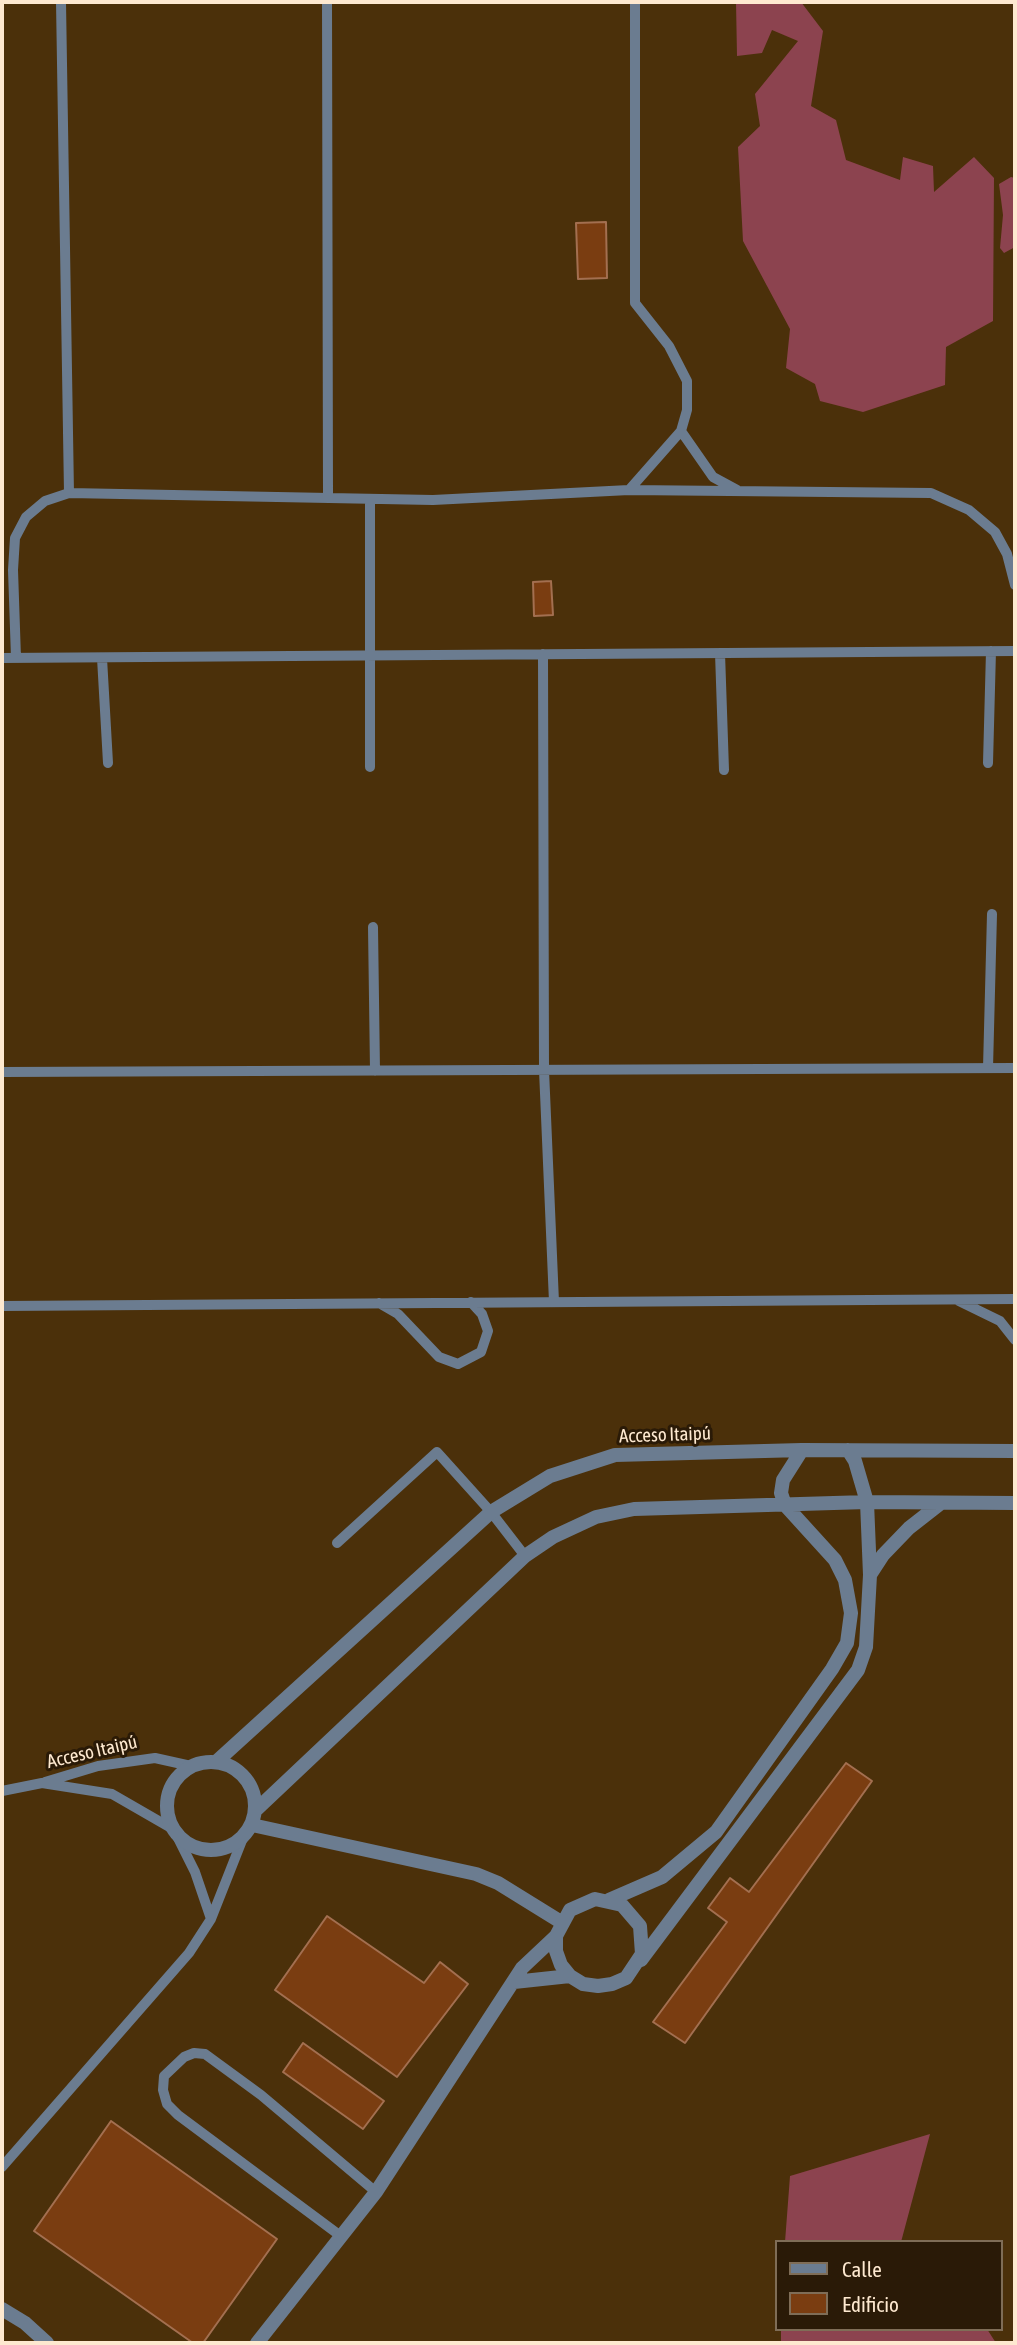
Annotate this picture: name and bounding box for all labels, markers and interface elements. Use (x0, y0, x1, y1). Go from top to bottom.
street label: Acceso Itaipú (619, 1422, 711, 1448)
street label: Acceso Itaipú (45, 1731, 139, 1773)
legend (776, 2240, 1003, 2331)
text: Calle (842, 2257, 882, 2281)
text: Edificio (842, 2292, 899, 2316)

